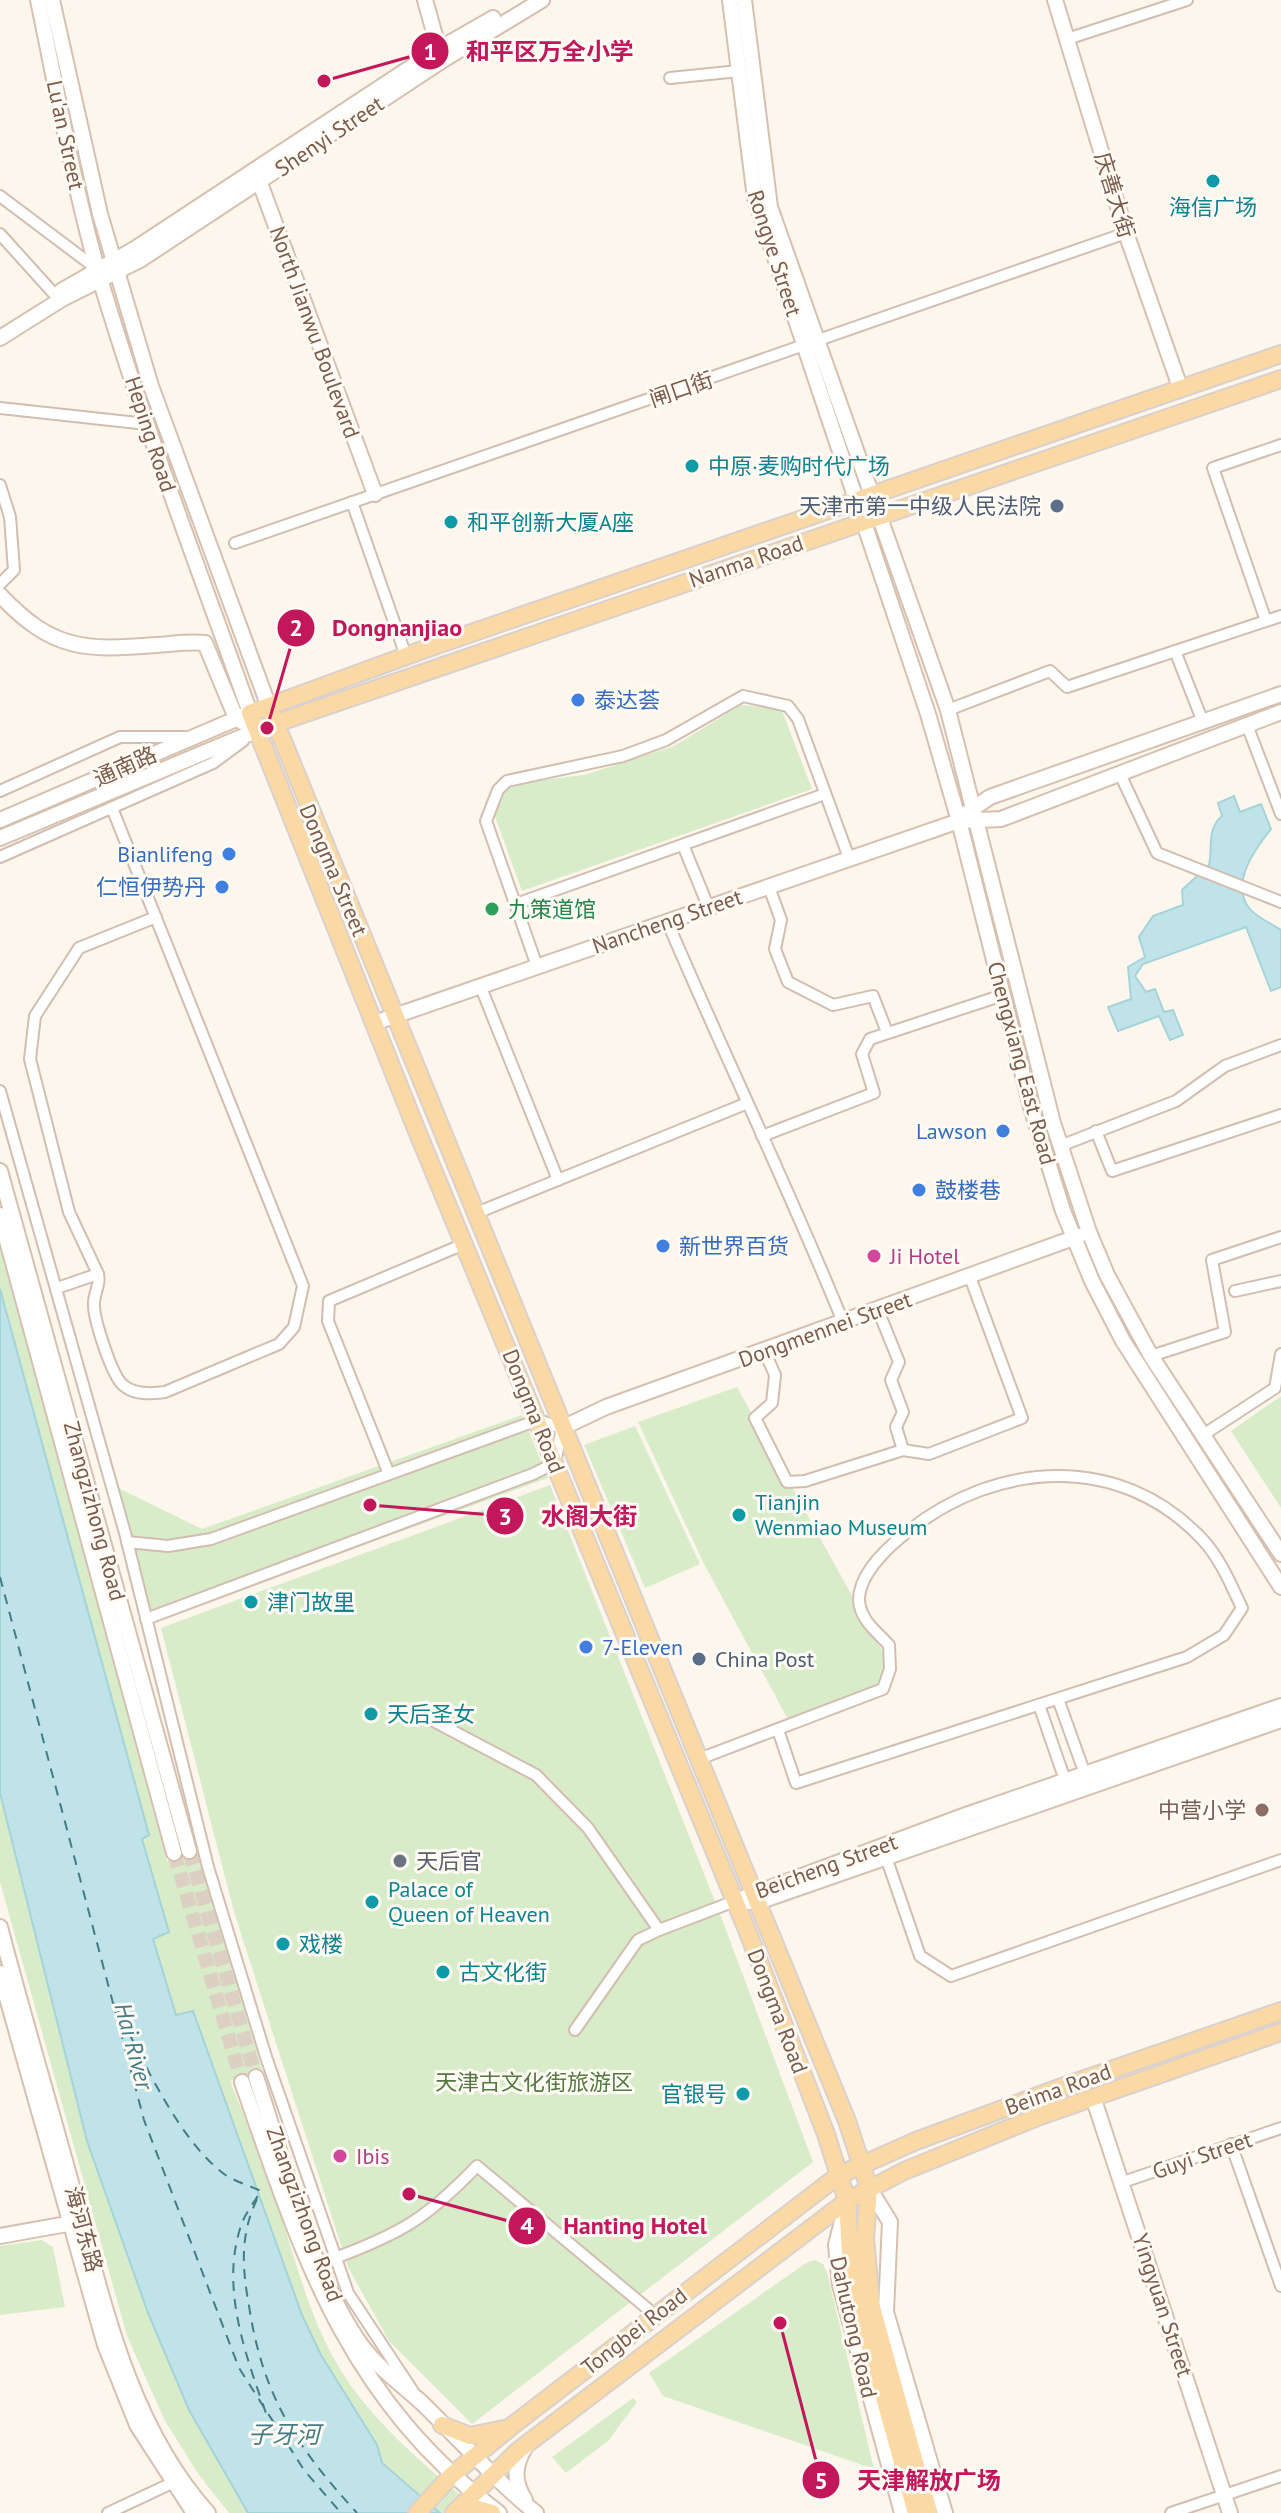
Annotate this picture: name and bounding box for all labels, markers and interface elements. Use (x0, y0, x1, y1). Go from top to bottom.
callout: 和平区万全小学 (410, 27, 650, 75)
text: 1 (423, 36, 437, 67)
text: 和平区万全小学 (466, 36, 634, 67)
street label: Lu'an Street (41, 78, 91, 193)
street label: Shenyi Street (269, 89, 389, 183)
street label: 庆善大街 (1089, 149, 1141, 241)
marker: 海信广场 (1204, 172, 1222, 190)
street label: Rongye Street (741, 186, 809, 320)
place label: 海信广场 (1169, 193, 1257, 221)
street label: North Jianwu Boulevard (264, 222, 366, 442)
street label: 闸口街 (645, 365, 717, 413)
street label: Heping Road (119, 373, 183, 495)
place label: 中原·麦购时代广场 (708, 452, 890, 480)
marker: 中原·麦购时代广场 (683, 457, 701, 475)
place label: 天津市第一中级人民法院 (799, 492, 1041, 520)
marker: 天津市第一中级人民法院 (1048, 497, 1066, 515)
place label: 和平创新大厦A座 (467, 508, 634, 536)
marker: 和平创新大厦A座 (442, 513, 460, 531)
street label: Nanma Road (685, 528, 807, 594)
callout: Dongnanjiao (276, 604, 478, 652)
text: 2 (289, 612, 303, 643)
text: Dongnanjiao (332, 612, 462, 643)
place label: 泰达荟 (594, 686, 660, 714)
marker: 泰达荟 (569, 691, 587, 709)
street label: 通南路 (89, 740, 161, 792)
street label: Dongma Street (294, 800, 375, 941)
place label: Bianlifeng (117, 840, 213, 868)
marker: Bianlifeng (220, 845, 238, 863)
place label: 仁恒伊势丹 (96, 873, 206, 901)
marker: 仁恒伊势丹 (213, 878, 231, 896)
street label: Nancheng Street (588, 882, 746, 960)
place label: 九策道馆 (508, 895, 596, 923)
marker: 九策道馆 (483, 900, 501, 918)
street label: Chengxiang East Road (981, 958, 1063, 1168)
place label: Lawson (916, 1117, 987, 1145)
marker: Lawson (994, 1122, 1012, 1140)
place label: 鼓楼巷 (935, 1176, 1001, 1204)
marker: 鼓楼巷 (910, 1181, 928, 1199)
place label: 新世界百货 (679, 1232, 789, 1260)
marker: 新世界百货 (654, 1237, 672, 1255)
place label: Ji Hotel (889, 1242, 960, 1270)
marker: Ji Hotel (865, 1247, 883, 1265)
street label: Dongmennei Street (735, 1284, 916, 1373)
street label: Dongma Road (496, 1345, 572, 1477)
street label: Zhangzizhong Road (58, 1418, 132, 1604)
place label: Tianjin Wenmiao Museum (755, 1488, 927, 1541)
callout: 水阁大街 (485, 1492, 653, 1540)
text: 3 (498, 1501, 512, 1532)
text: 水阁大街 (541, 1501, 637, 1532)
marker: Tianjin Wenmiao Museum (730, 1506, 748, 1524)
place label: 津门故里 (267, 1588, 355, 1616)
marker: 津门故里 (242, 1593, 260, 1611)
place label: 7-Eleven (602, 1633, 683, 1661)
marker: 7-Eleven (577, 1638, 595, 1656)
place label: China Post (715, 1645, 815, 1673)
marker: China Post (690, 1650, 708, 1668)
place label: 天后圣女 (387, 1700, 475, 1728)
marker: 天后圣女 (362, 1705, 380, 1723)
place label: 中营小学 (1158, 1796, 1246, 1824)
marker: 中营小学 (1253, 1801, 1271, 1819)
street label: Beicheng Street (751, 1827, 901, 1905)
place label: 天后官 (416, 1847, 482, 1875)
marker: 天后官 (391, 1852, 409, 1870)
place label: Palace of Queen of Heaven (388, 1875, 550, 1928)
marker: Palace of Queen of Heaven (363, 1893, 381, 1911)
place label: 戏楼 (299, 1930, 343, 1958)
marker: 戏楼 (274, 1935, 292, 1953)
street label: Dongma Road (741, 1945, 815, 2077)
place label: 古文化街 (459, 1958, 547, 1986)
marker: 古文化街 (434, 1963, 452, 1981)
water label: Hai River (108, 1999, 161, 2095)
street label: Beima Road (1001, 2057, 1115, 2121)
park label: 天津古文化街旅游区 (435, 2068, 633, 2096)
place label: 官银号 (661, 2080, 727, 2108)
marker: 官银号 (734, 2085, 752, 2103)
street label: Zhangzizhong Road (260, 2123, 350, 2305)
street label: Guyi Street (1148, 2125, 1256, 2185)
place label: Ibis (356, 2142, 389, 2170)
marker: Ibis (331, 2147, 349, 2165)
street label: 海河东路 (59, 2183, 109, 2275)
callout: Hanting Hotel (507, 2202, 723, 2250)
text: 4 (520, 2210, 534, 2241)
text: Hanting Hotel (563, 2210, 708, 2241)
street label: Yingyuan Street (1127, 2230, 1200, 2381)
street label: Dahutong Road (824, 2253, 884, 2401)
street label: Tongbei Road (576, 2281, 692, 2381)
water label: 子牙河 (248, 2419, 324, 2450)
callout: 天津解放广场 (801, 2456, 1017, 2504)
text: 5 (814, 2465, 828, 2496)
text: 天津解放广场 (857, 2465, 1001, 2496)

